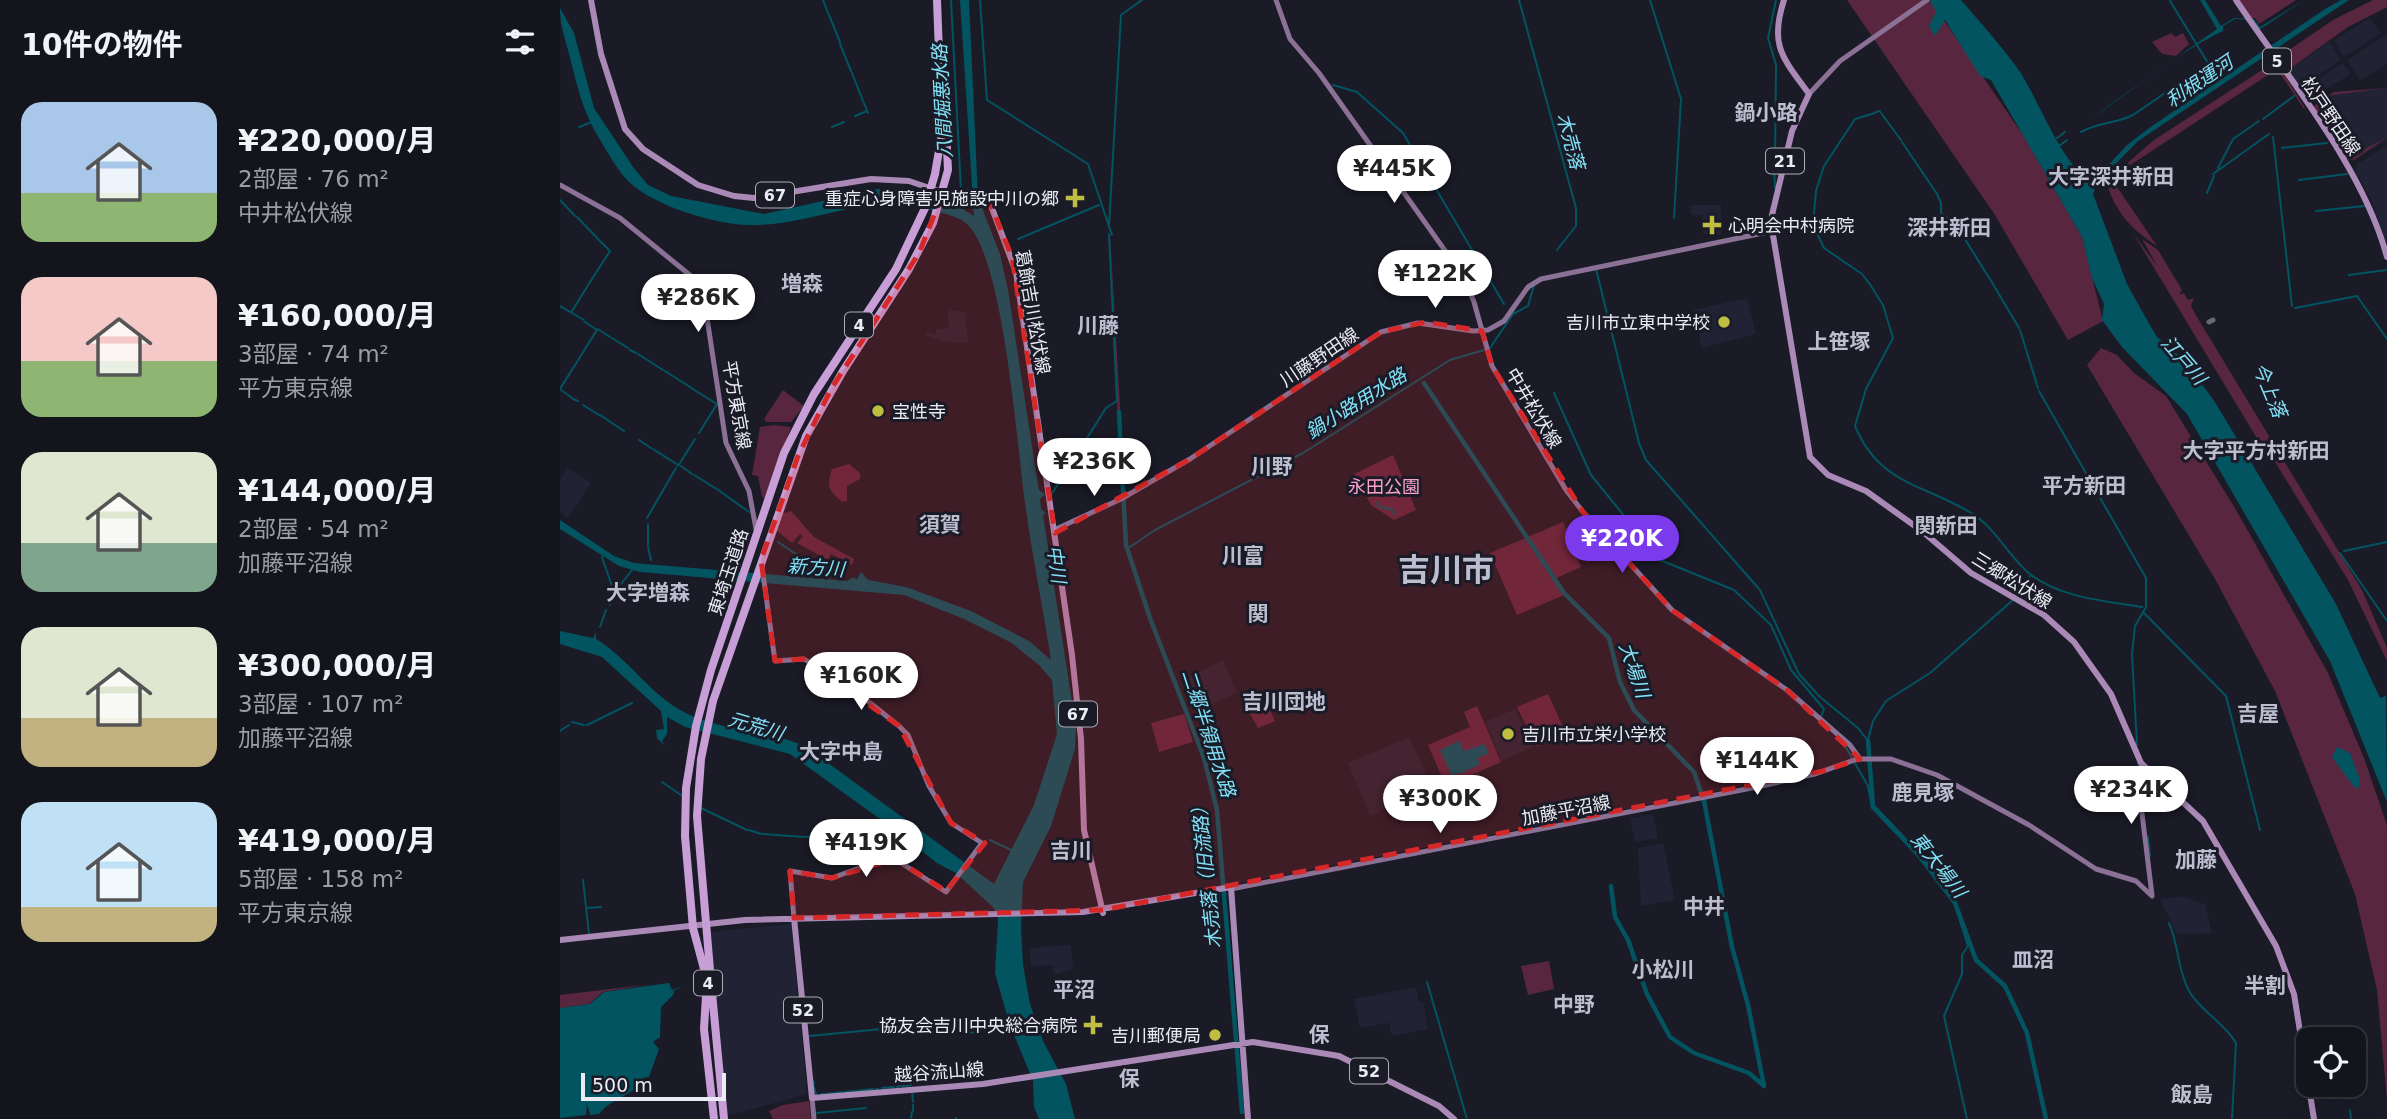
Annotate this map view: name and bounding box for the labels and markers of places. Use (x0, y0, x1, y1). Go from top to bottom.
pin: ¥445K (1345, 146, 1443, 205)
place label: 重症心身障害児施設中川の郷 (825, 188, 1059, 209)
marker: 重症心身障害児施設中川の郷 (1065, 188, 1085, 208)
marker: 心明会中村病院 (1702, 215, 1722, 235)
place label: 心明会中村病院 (1728, 215, 1854, 236)
pin: ¥122K (1386, 250, 1484, 310)
pin: ¥286K (649, 274, 747, 334)
place label: 吉川市立東中学校 (1566, 312, 1710, 333)
marker: 吉川市立東中学校 (1716, 314, 1732, 330)
place label: 宝性寺 (892, 401, 946, 422)
marker: 宝性寺 (870, 403, 886, 419)
pin: ¥236K (1045, 438, 1143, 498)
pin: ¥220K (1573, 516, 1671, 575)
pin: ¥160K (812, 652, 910, 712)
place label: 吉川市立栄小学校 (1522, 724, 1666, 745)
marker: 吉川市立栄小学校 (1500, 726, 1516, 742)
pin: ¥144K (1708, 738, 1806, 797)
pin: ¥234K (2082, 766, 2180, 826)
pin: ¥300K (1391, 776, 1489, 835)
pin: ¥419K (817, 820, 915, 879)
place label: 協友会吉川中央総合病院 (879, 1015, 1077, 1036)
marker: 協友会吉川中央総合病院 (1083, 1015, 1103, 1035)
place label: 吉川郵便局 (1111, 1025, 1201, 1046)
marker: 吉川郵便局 (1207, 1027, 1223, 1043)

